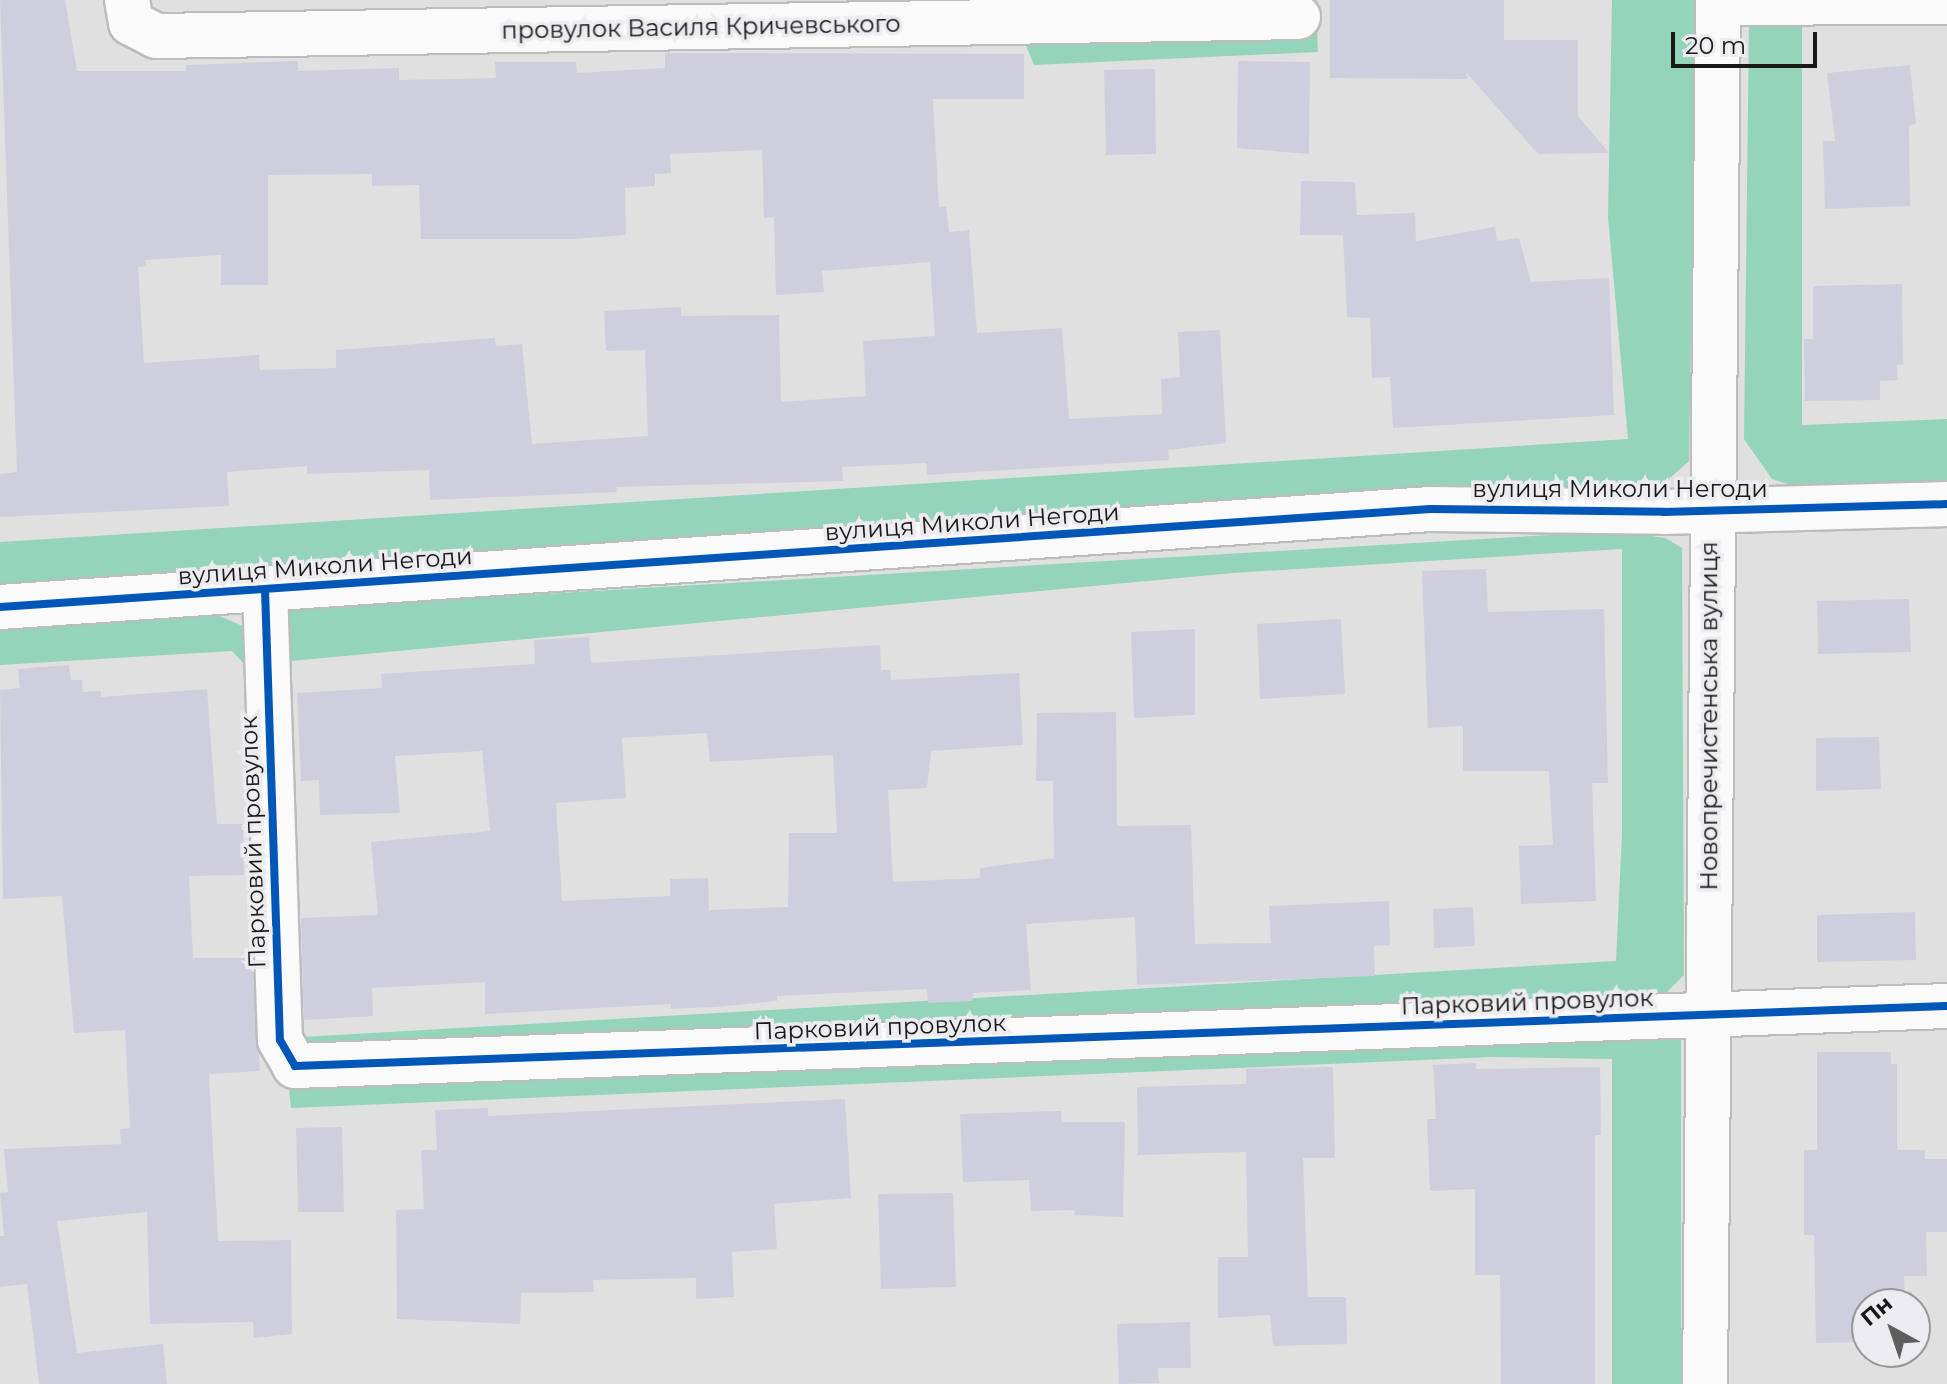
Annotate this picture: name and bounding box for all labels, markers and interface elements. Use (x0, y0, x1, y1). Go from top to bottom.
street label: провулок Василя Кричевського (501, 9, 901, 45)
scale bar (1675, 16, 1821, 66)
text: 20 m (1685, 31, 1746, 60)
street label: вулиця Миколи Негоди (1472, 475, 1768, 503)
street label: вулиця Миколи Негоди (824, 497, 1120, 547)
street label: вулиця Миколи Негоди (177, 541, 473, 591)
street label: Новопречистенська вулиця (1695, 541, 1723, 891)
street label: Парковий провулок (234, 715, 272, 969)
street label: Парковий провулок (1400, 983, 1654, 1021)
street label: Парковий провулок (753, 1008, 1007, 1046)
north arrow (1851, 1288, 1931, 1368)
text: Пн (1855, 1290, 1898, 1332)

